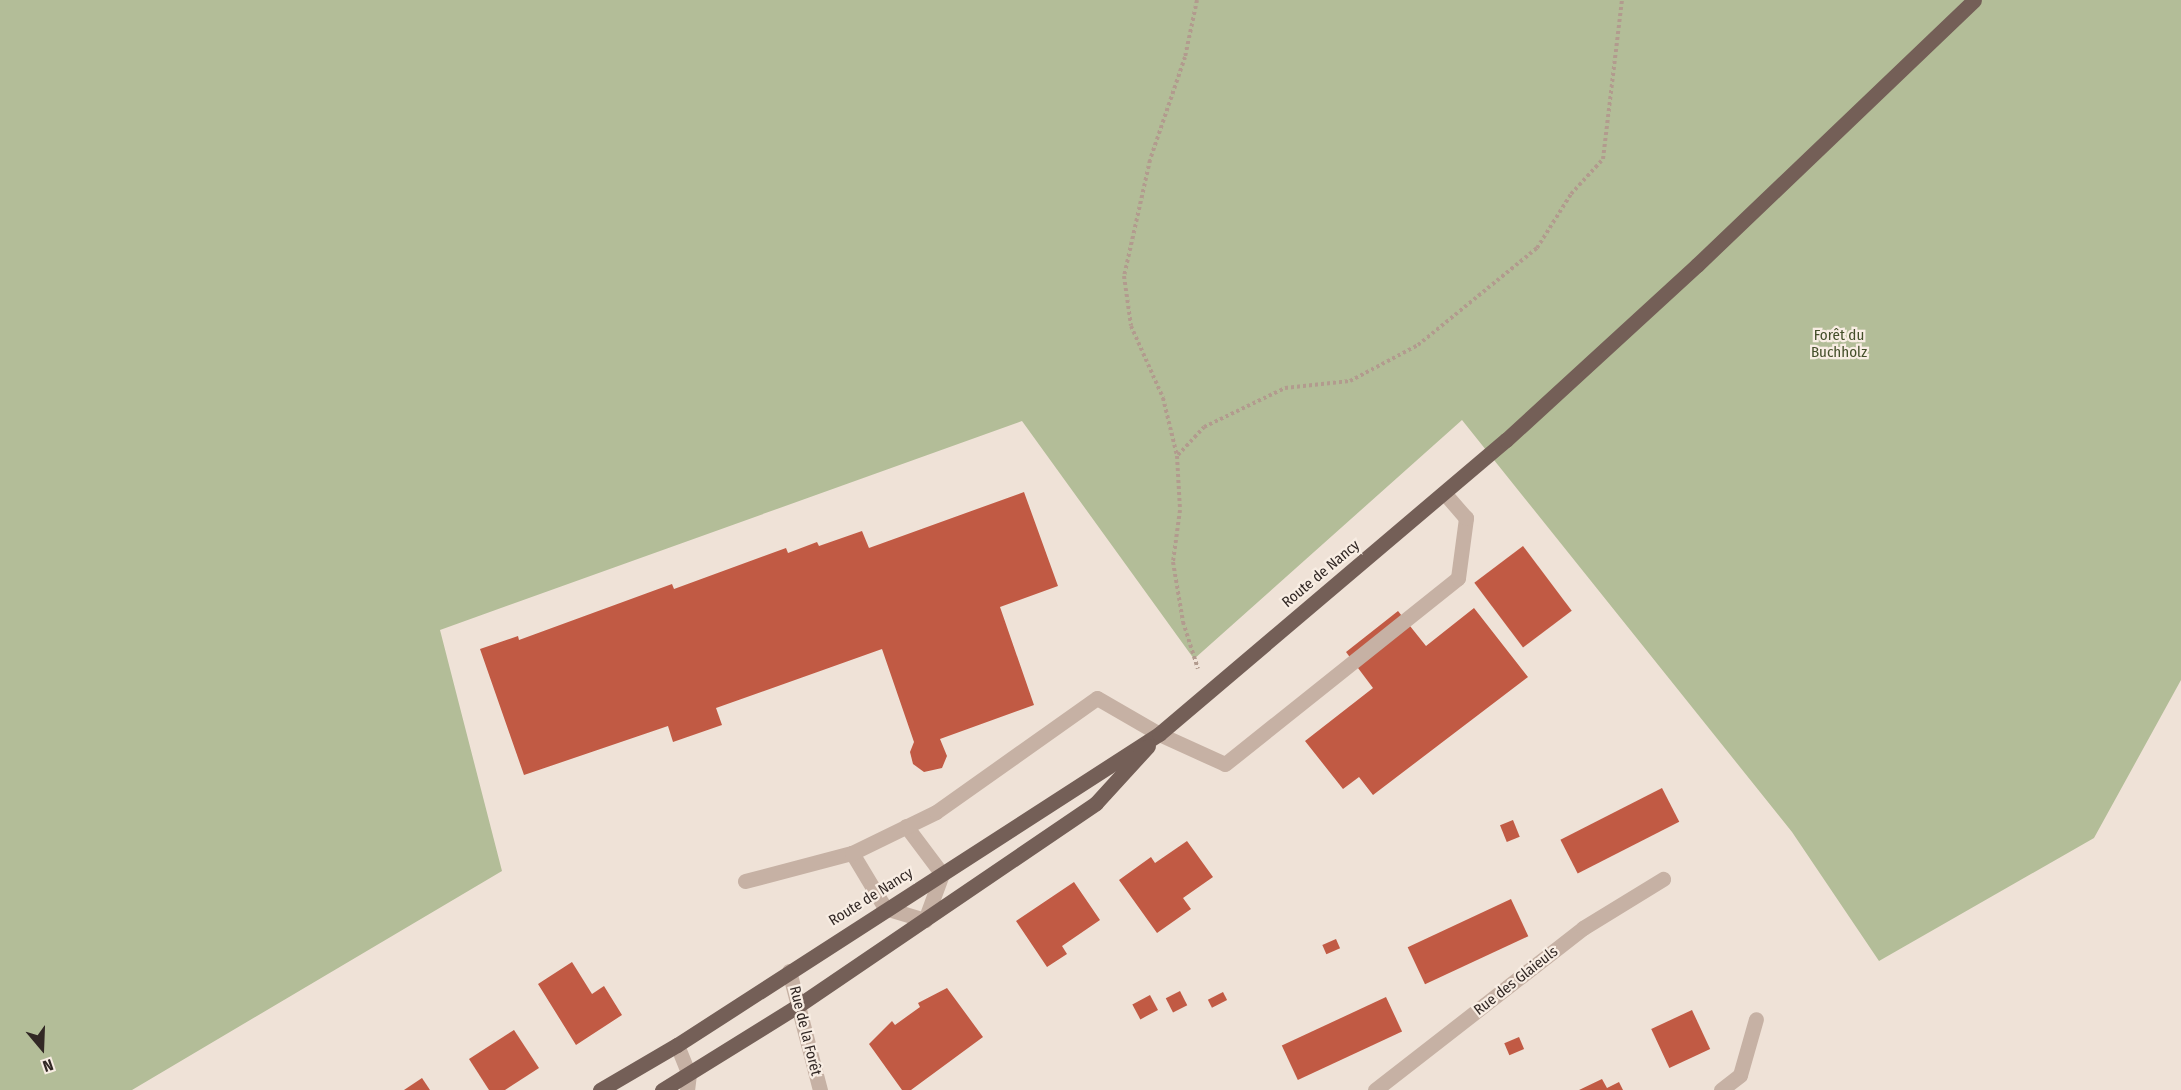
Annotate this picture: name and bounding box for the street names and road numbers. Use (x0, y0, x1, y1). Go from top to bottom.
street label: Route de Nancy (1279, 536, 1363, 612)
street label: Route de Nancy (826, 864, 916, 930)
street label: Rue des Glaieuls (1470, 943, 1562, 1019)
street label: Rue de la Forêt (785, 984, 825, 1078)

